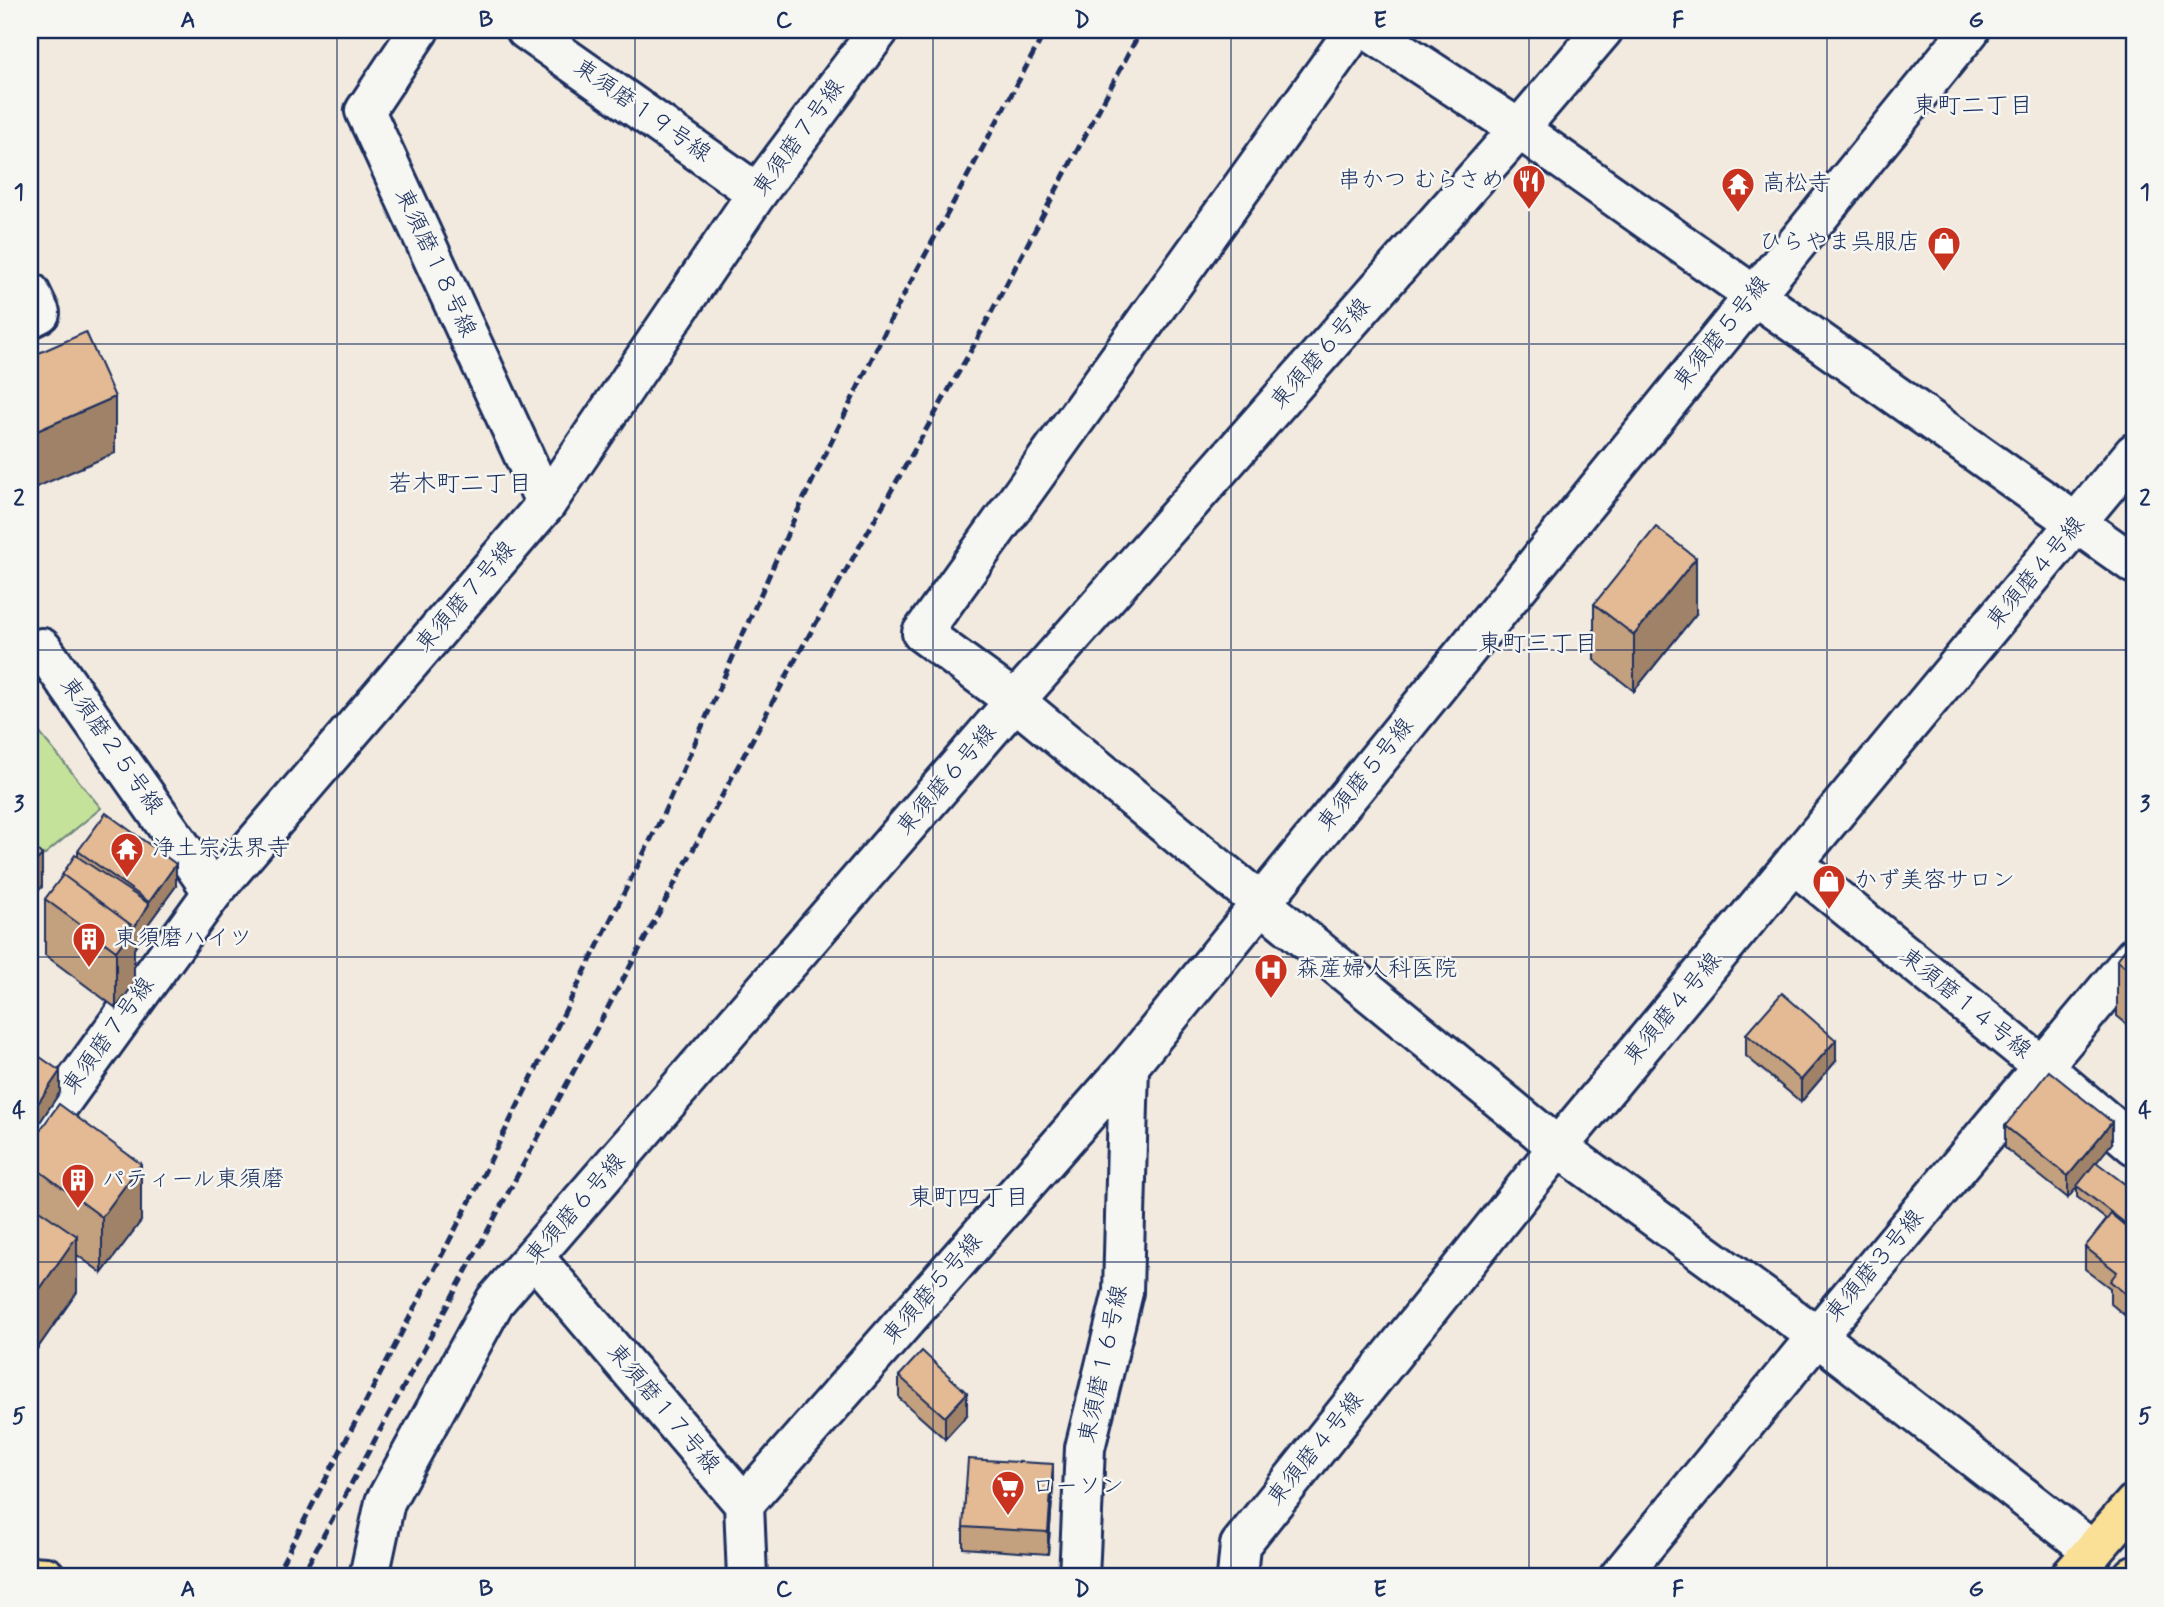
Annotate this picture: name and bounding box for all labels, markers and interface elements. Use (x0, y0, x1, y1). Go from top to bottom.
text: A (180, 6, 196, 36)
text: B (479, 6, 494, 36)
text: C (776, 6, 793, 36)
text: D (1074, 6, 1090, 36)
text: E (1373, 6, 1387, 36)
text: F (1672, 6, 1684, 36)
text: G (1968, 6, 1984, 36)
street label: 東須磨１９号線 (567, 53, 717, 169)
street label: 東須磨７号線 (746, 73, 852, 203)
district label: 東町二丁目 (1913, 91, 2033, 122)
restaurant icon: 串かつ むらさめ (1510, 162, 1548, 211)
temple icon: 高松寺 (1719, 165, 1757, 214)
place label: 串かつ むらさめ (1338, 166, 1504, 196)
place label: 高松寺 (1762, 169, 1831, 199)
text: 1 (14, 178, 24, 208)
text: 1 (2140, 178, 2150, 208)
street label: 東須磨１８号線 (387, 184, 483, 342)
shop icon: ひらやま呉服店 (1925, 224, 1963, 273)
place label: ひらやま呉服店 (1759, 228, 1920, 258)
street label: 東須磨５号線 (1667, 270, 1777, 396)
street label: 東須磨６号線 (1264, 292, 1378, 416)
district label: 若木町二丁目 (388, 469, 532, 500)
text: 2 (13, 484, 25, 514)
text: 2 (2139, 484, 2151, 514)
street label: 東須磨４号線 (1980, 511, 2092, 635)
street label: 東須磨７号線 (409, 535, 523, 659)
district label: 東町三丁目 (1478, 629, 1598, 660)
street label: 東須磨２５号線 (53, 671, 169, 821)
street label: 東須磨５号線 (1311, 712, 1421, 838)
street label: 東須磨６号線 (890, 718, 1004, 842)
text: 3 (14, 790, 25, 820)
text: 3 (2140, 790, 2151, 820)
temple icon: 浄土宗法界寺 (108, 830, 146, 879)
place label: 浄土宗法界寺 (152, 834, 290, 864)
shop icon: かず美容サロン (1810, 862, 1848, 911)
place label: かず美容サロン (1854, 866, 2015, 896)
building icon: 東須磨ハイツ (70, 920, 108, 969)
place label: 東須磨ハイツ (114, 924, 252, 954)
street label: 東須磨１４号線 (1893, 942, 2037, 1066)
street label: 東須磨４号線 (1617, 947, 1729, 1071)
hospital icon: 森産婦人科医院 (1252, 951, 1290, 1000)
place label: 森産婦人科医院 (1296, 955, 1457, 985)
street label: 東須磨７号線 (56, 971, 162, 1101)
text: 4 (12, 1096, 26, 1126)
text: 4 (2138, 1096, 2152, 1126)
street label: 東須磨６号線 (519, 1147, 633, 1271)
building icon: パティール東須磨 (59, 1161, 97, 1210)
place label: パティール東須磨 (102, 1165, 285, 1195)
district label: 東町四丁目 (909, 1183, 1029, 1214)
street label: 東須磨３号線 (1819, 1204, 1931, 1328)
street label: 東須磨５号線 (876, 1227, 990, 1351)
street label: 東須磨１６号線 (1073, 1282, 1135, 1446)
street label: 東須磨１７号線 (600, 1338, 726, 1480)
street label: 東須磨４号線 (1261, 1386, 1371, 1512)
text: 5 (12, 1402, 26, 1432)
text: 5 (2138, 1402, 2152, 1432)
supermarket icon: ローソン (989, 1468, 1027, 1517)
place label: ローソン (1032, 1472, 1124, 1502)
text: A (180, 1575, 196, 1605)
text: B (479, 1575, 494, 1605)
text: C (776, 1575, 793, 1605)
text: D (1074, 1575, 1090, 1605)
text: E (1373, 1575, 1387, 1605)
text: F (1672, 1575, 1684, 1605)
text: G (1968, 1575, 1984, 1605)

